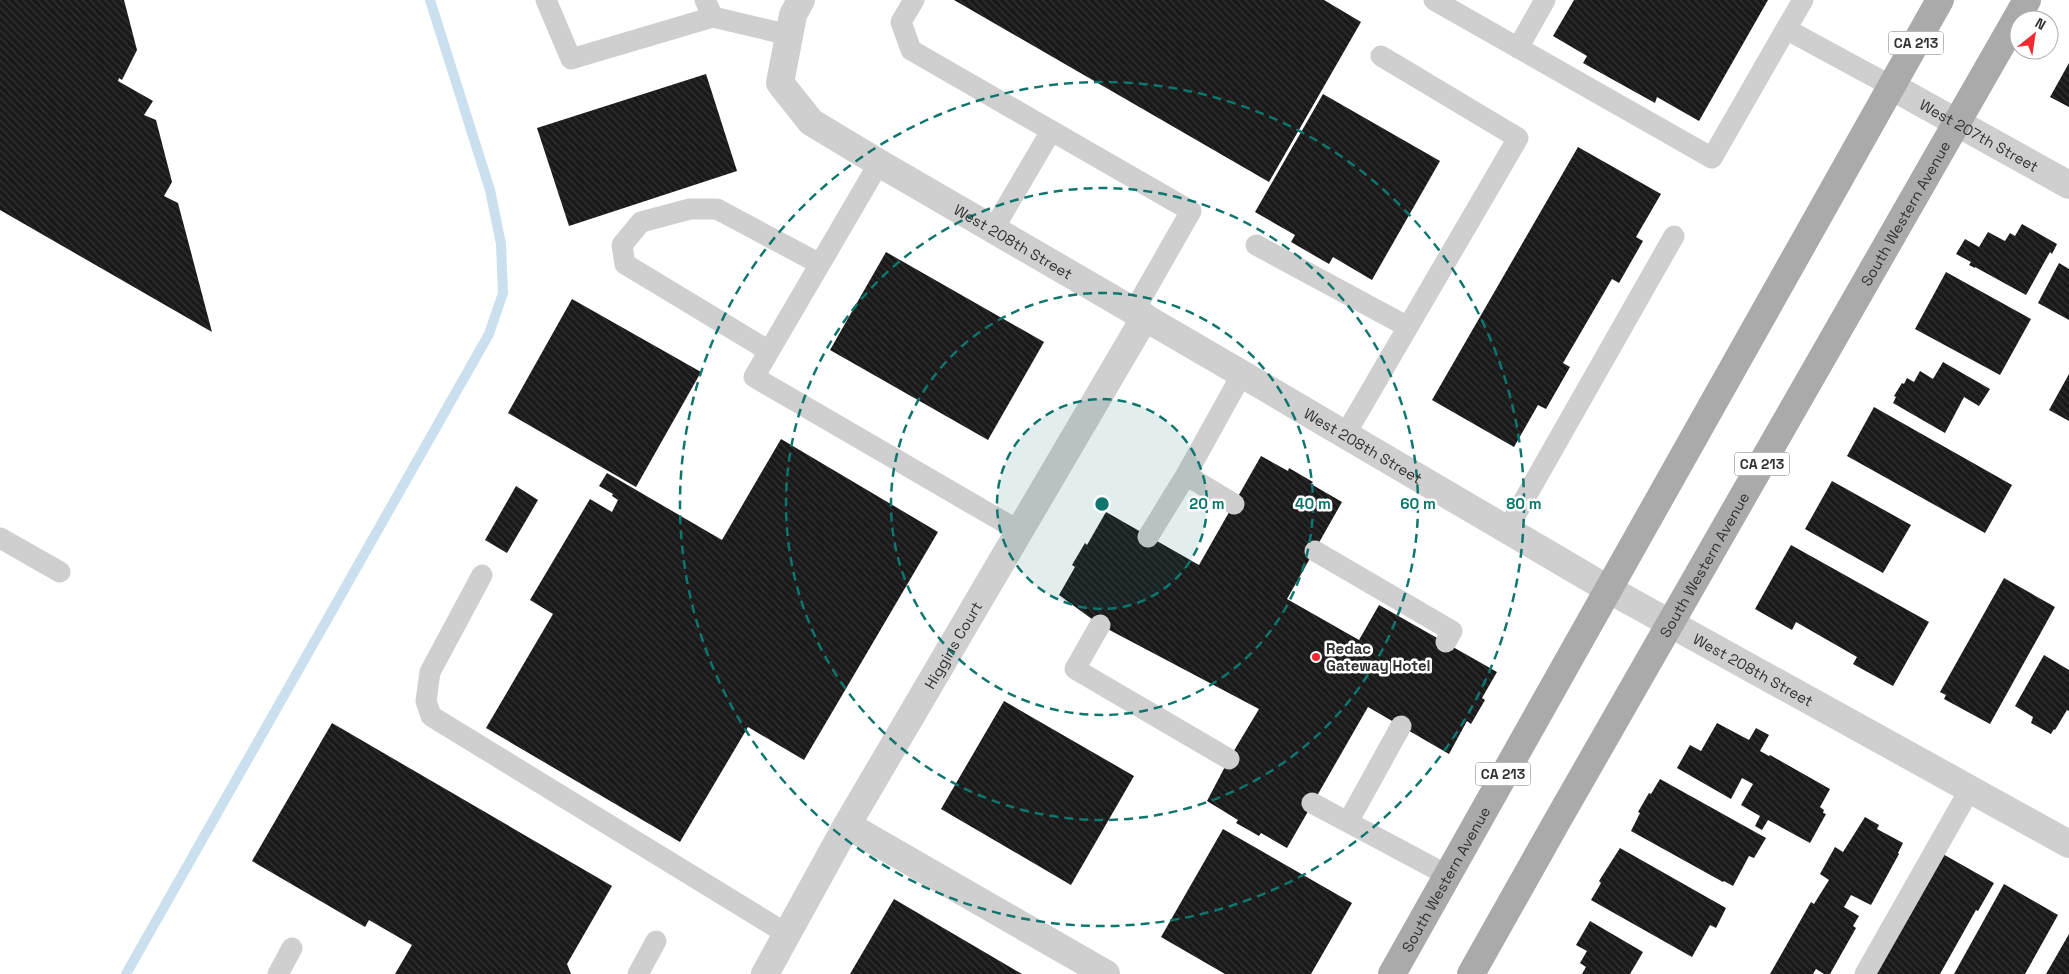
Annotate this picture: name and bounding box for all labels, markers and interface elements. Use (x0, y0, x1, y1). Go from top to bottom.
north arrow (2009, 10, 2059, 60)
text: N (2032, 14, 2049, 34)
road number: CA 213 (1888, 32, 1944, 54)
street label: West 207th Street (1917, 94, 2042, 176)
street label: South Western Avenue (1856, 137, 1954, 289)
street label: West 208th Street (951, 199, 1076, 283)
street label: West 208th Street (1301, 403, 1426, 487)
road number: CA 213 (1734, 452, 1790, 476)
street label: South Western Avenue (1655, 489, 1753, 641)
text: 20 m (1189, 494, 1225, 513)
text: 40 m (1295, 494, 1331, 513)
text: 60 m (1400, 494, 1436, 513)
text: 80 m (1506, 494, 1542, 513)
centre of rings (1093, 495, 1111, 513)
street label: Higgins Court (920, 598, 986, 692)
street label: West 208th Street (1690, 629, 1817, 710)
place label: Redac Gateway Hotel (1326, 639, 1431, 675)
marker: Redac Gateway Hotel (1310, 651, 1322, 663)
road number: CA 213 (1476, 762, 1530, 786)
street label: South Western Avenue (1397, 803, 1494, 955)

